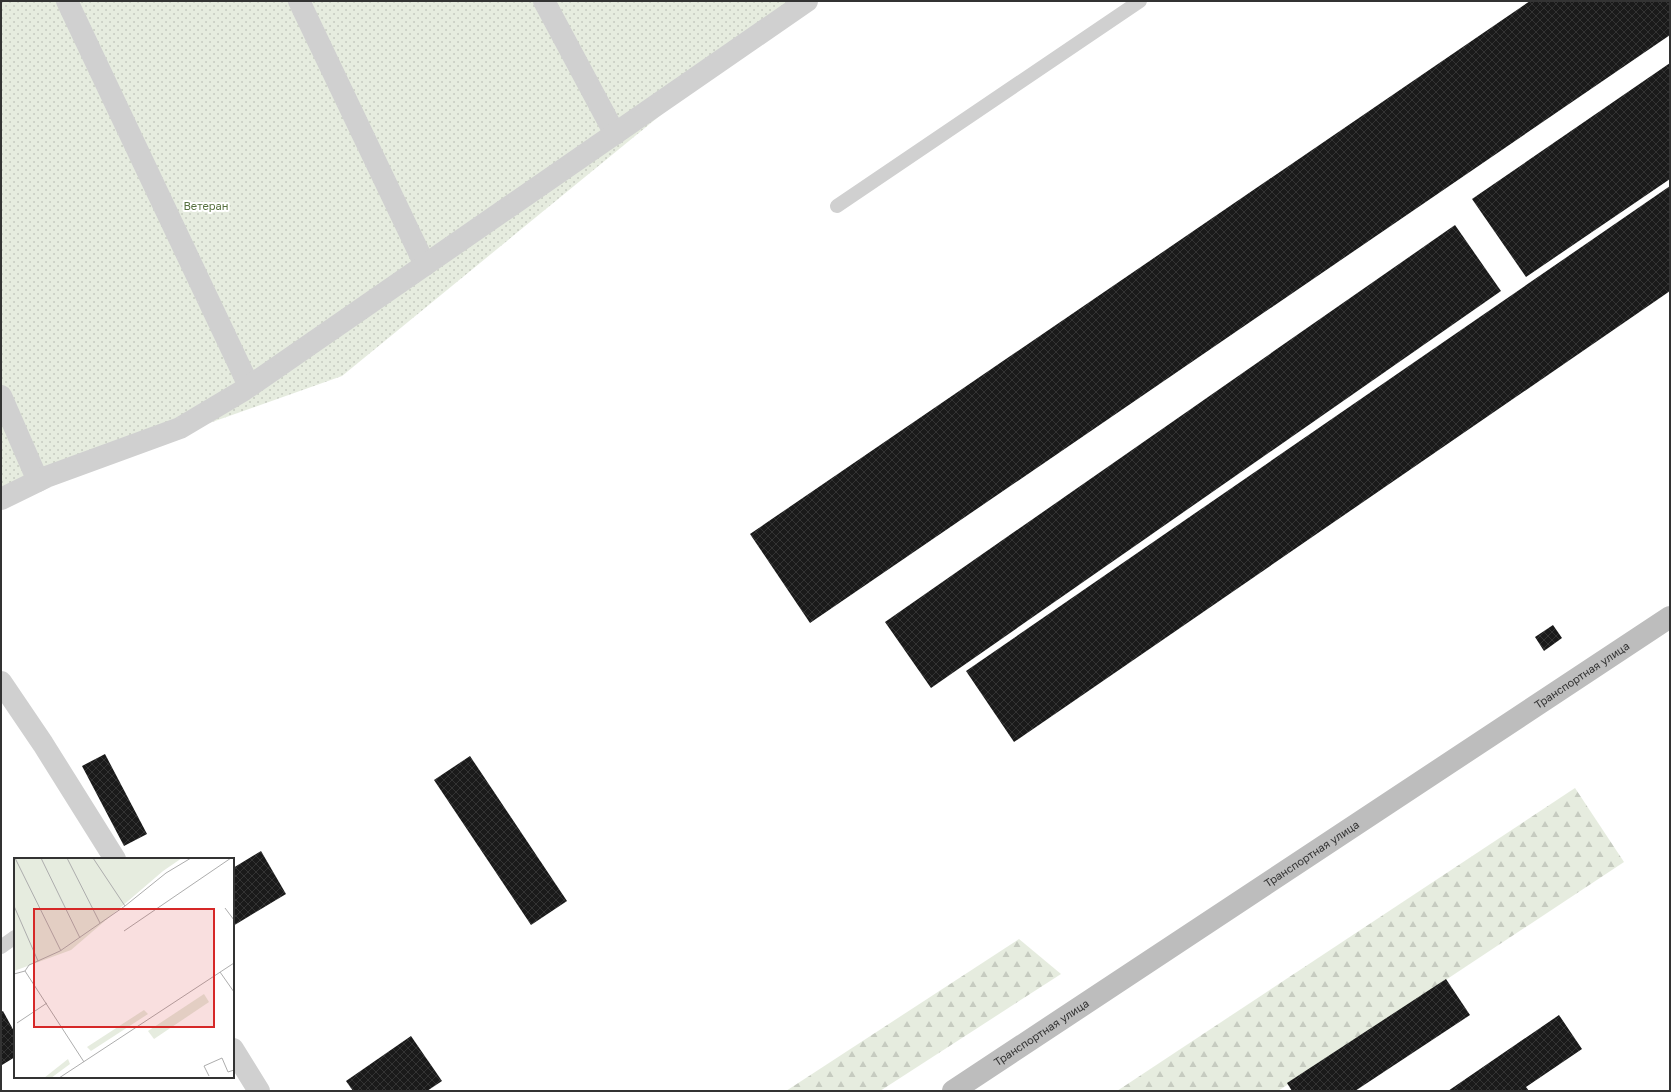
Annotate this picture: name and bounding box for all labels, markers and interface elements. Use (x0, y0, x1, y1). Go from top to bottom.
park label: Ветеран (184, 199, 229, 212)
street label: Транспортная улица (1532, 639, 1632, 711)
street label: Транспортная улица (1262, 817, 1361, 889)
inset map (14, 858, 234, 1078)
street label: Транспортная улица (991, 996, 1091, 1068)

